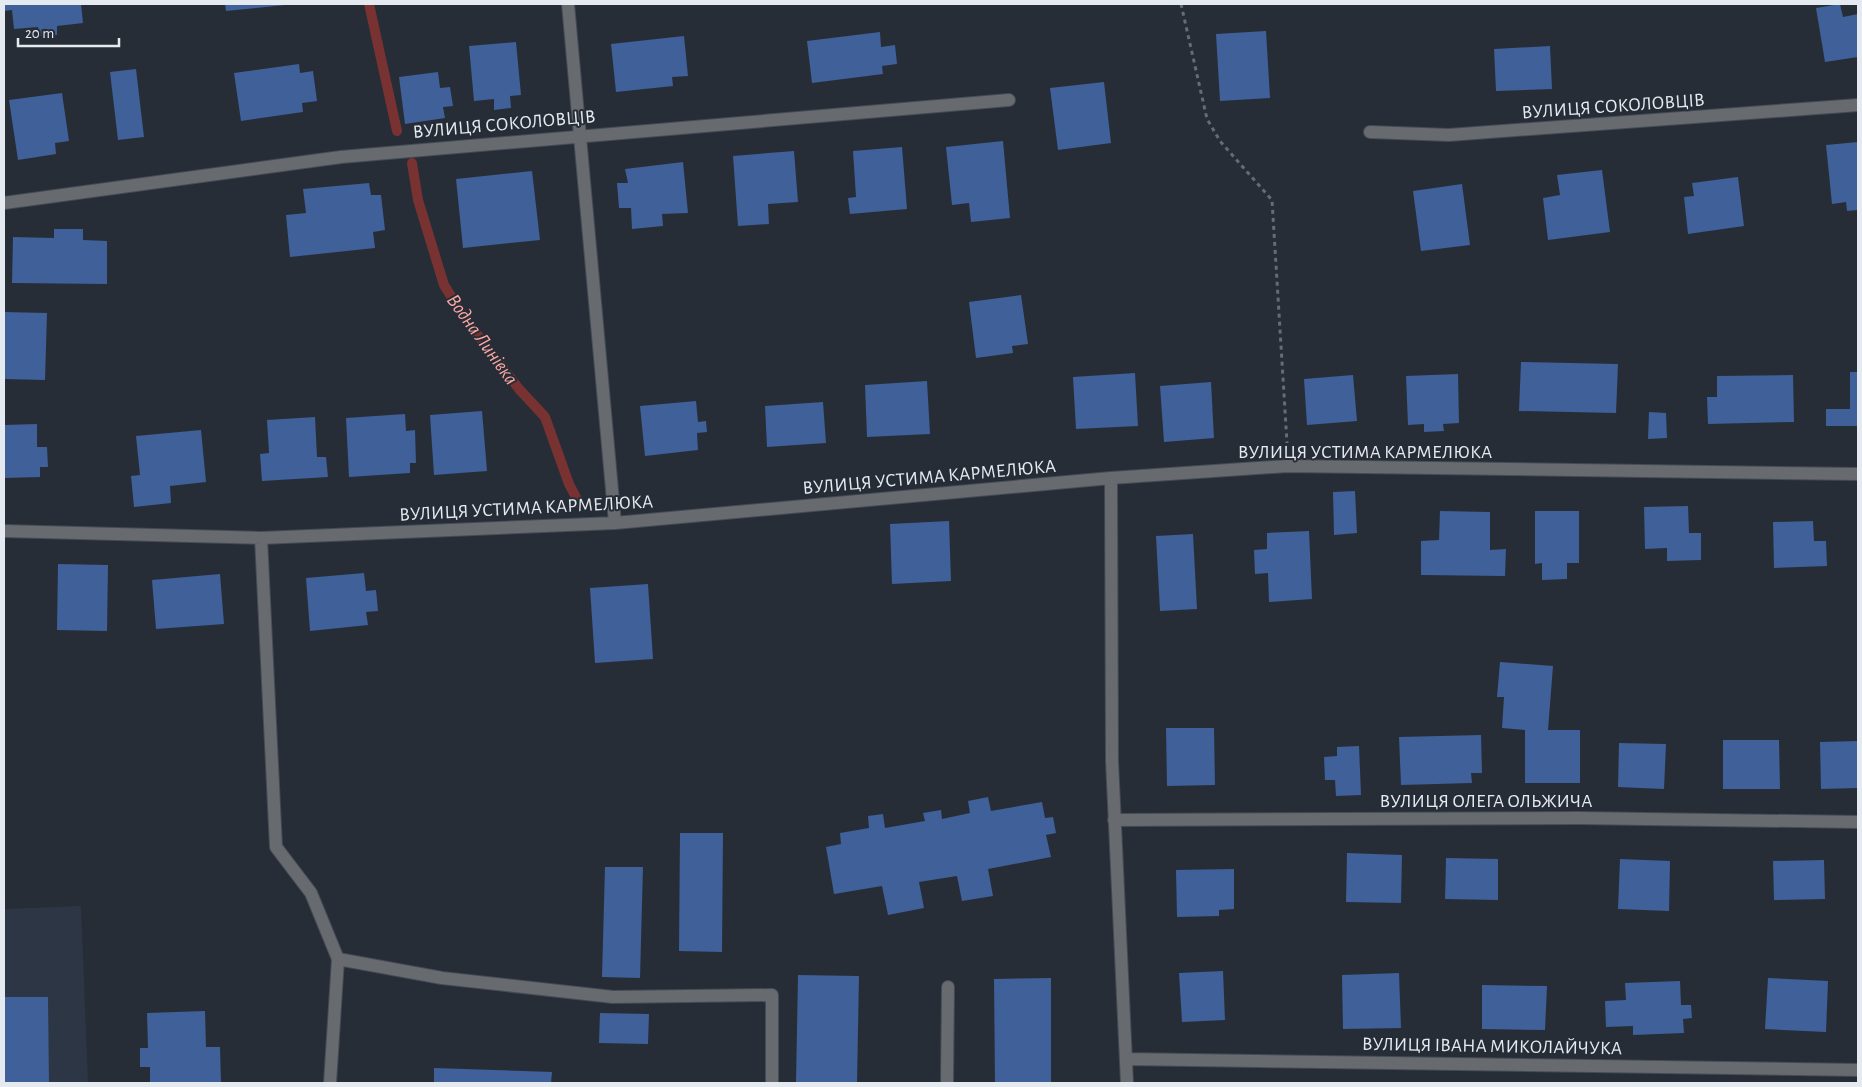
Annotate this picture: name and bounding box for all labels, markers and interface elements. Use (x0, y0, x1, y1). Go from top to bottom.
scale bar (18, 15, 119, 47)
text: 20 m (25, 26, 54, 41)
street label: ВУЛИЦЯ СОКОЛОВЦІВ (1521, 91, 1705, 122)
street label: ВУЛИЦЯ СОКОЛОВЦІВ (412, 107, 596, 142)
water label: Водна Линівка (443, 291, 522, 388)
street label: ВУЛИЦЯ УСТИМА КАРМЕЛЮКА (1238, 443, 1492, 462)
street label: ВУЛИЦЯ УСТИМА КАРМЕЛЮКА (802, 457, 1057, 498)
street label: ВУЛИЦЯ УСТИМА КАРМЕЛЮКА (399, 492, 654, 525)
street label: ВУЛИЦЯ ОЛЕГА ОЛЬЖИЧА (1380, 792, 1592, 811)
street label: ВУЛИЦЯ ІВАНА МИКОЛАЙЧУКА (1362, 1034, 1622, 1058)

